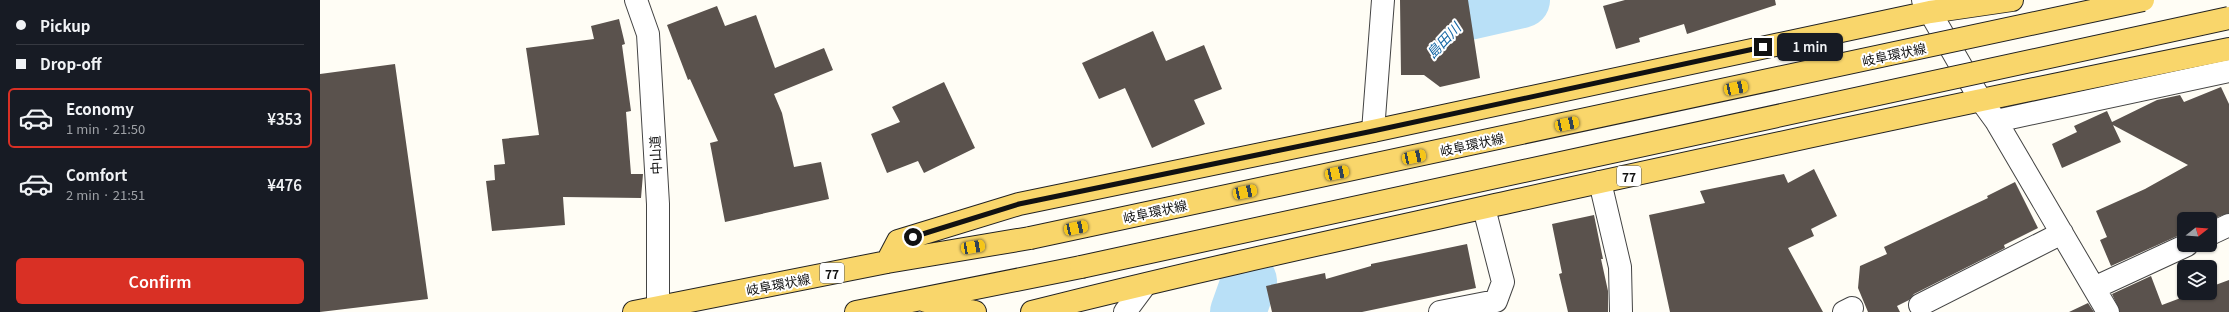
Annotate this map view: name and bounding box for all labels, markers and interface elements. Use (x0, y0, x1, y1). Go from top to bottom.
text: Pickup (40, 15, 90, 36)
water label: 島田川 (1421, 16, 1466, 62)
callout: 1 min (1777, 33, 1843, 61)
text: 1 min (1793, 37, 1827, 56)
route end (1754, 38, 1772, 56)
street label: 岐阜環状線 (1860, 38, 1928, 70)
text: Drop-off (40, 53, 102, 74)
car (1723, 80, 1749, 96)
text: Economy (66, 98, 134, 119)
icon: car (18, 100, 54, 136)
text: ¥353 (267, 108, 302, 129)
car (1554, 116, 1580, 132)
text: 1 min · 21:50 (66, 119, 145, 138)
street label: 岐阜環状線 (1438, 128, 1506, 160)
street label: 中山道 (644, 135, 666, 175)
car (1401, 149, 1427, 165)
text: Comfort (66, 164, 127, 185)
car (1324, 165, 1350, 181)
icon: car (18, 166, 54, 202)
road number: 77 (1617, 166, 1641, 186)
text: ¥476 (267, 174, 302, 195)
car (1232, 184, 1258, 200)
text: 2 min · 21:51 (66, 185, 145, 204)
street label: 岐阜環状線 (1121, 195, 1189, 227)
north arrow (2177, 212, 2217, 252)
map controls (2177, 212, 2217, 300)
car (1063, 220, 1089, 236)
route start (904, 228, 922, 246)
car (960, 239, 986, 255)
button: Confirm (16, 258, 304, 304)
button: layers (2177, 260, 2217, 300)
road number: 77 (820, 263, 844, 283)
street label: 岐阜環状線 (744, 268, 812, 300)

